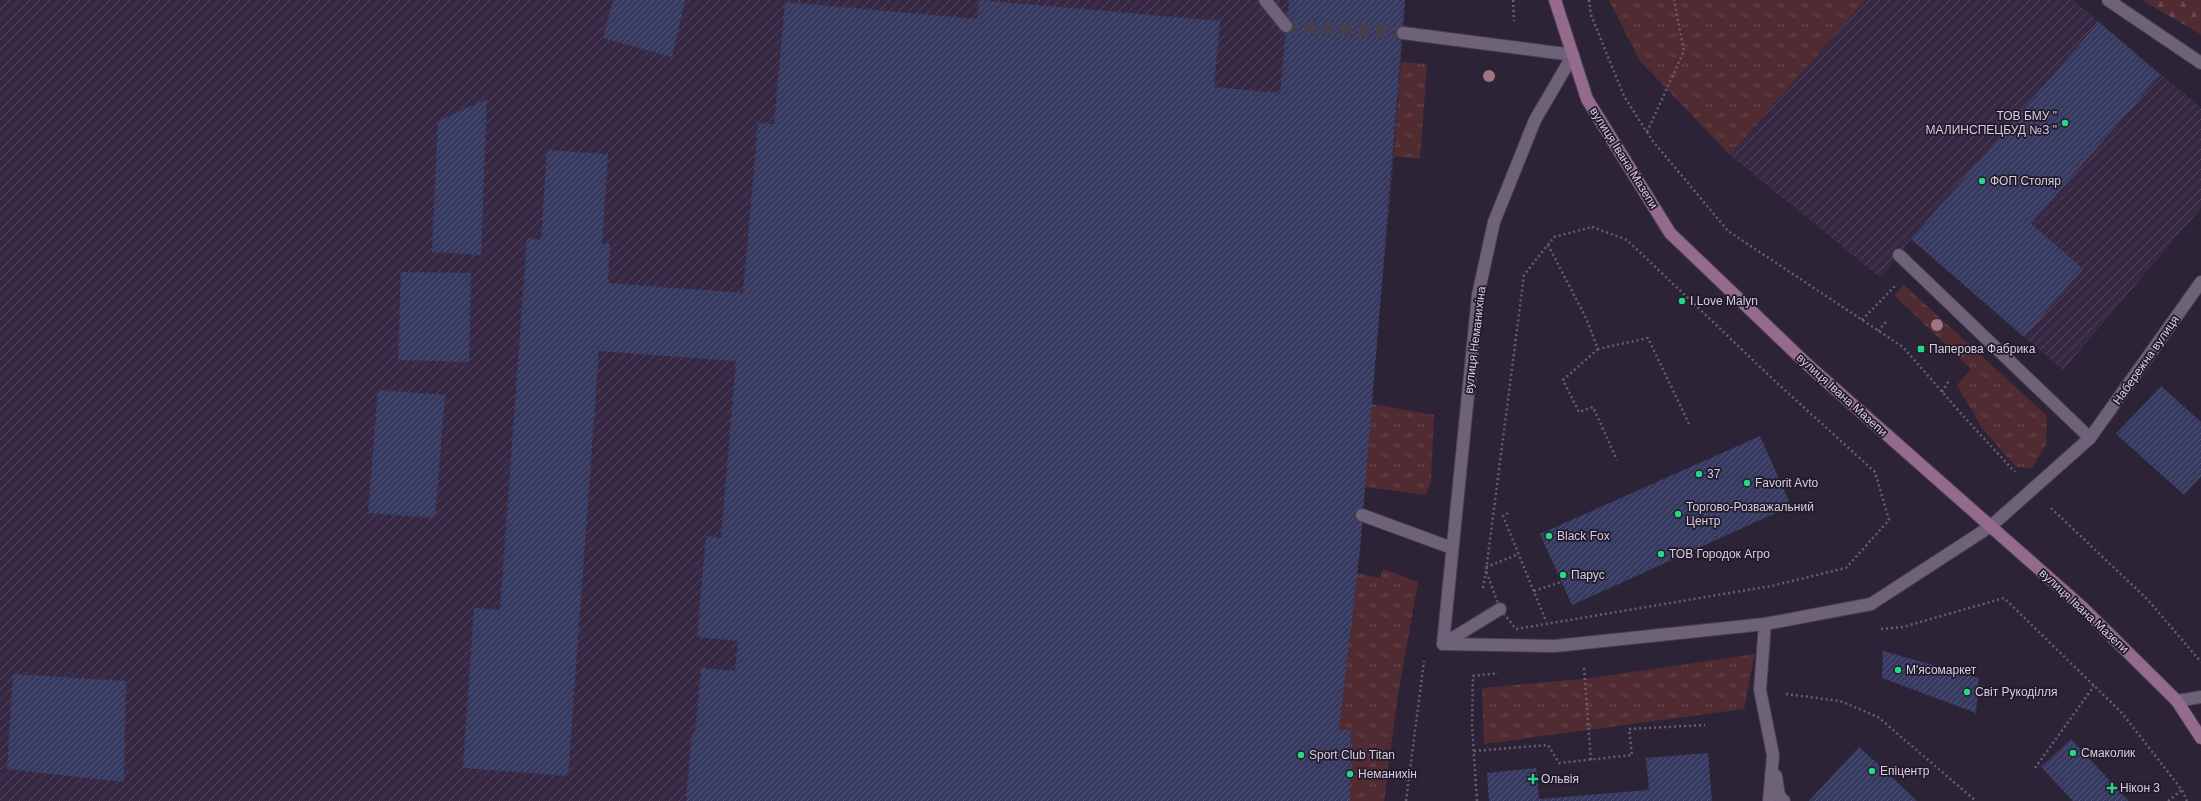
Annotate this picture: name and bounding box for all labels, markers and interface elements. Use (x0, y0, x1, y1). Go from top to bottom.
street label: вулиця Івана Мазепи (1587, 105, 1661, 211)
place label: ТОВ БМУ " МАЛИНСПЕЦБУД №З " (1926, 109, 2057, 137)
marker: ТОВ БМУ " МАЛИНСПЕЦБУД №З " (2060, 118, 2070, 128)
place label: ФОП Столяр (1990, 174, 2061, 188)
marker: ФОП Столяр (1977, 176, 1987, 186)
street label: вулиця Неманихіна (1461, 285, 1489, 394)
place label: I Love Malyn (1690, 294, 1758, 308)
marker: I Love Malyn (1677, 296, 1687, 306)
street label: Набережна вулиця (2110, 313, 2182, 407)
place label: Паперова Фабрика (1929, 342, 2036, 356)
marker: Паперова Фабрика (1916, 344, 1926, 354)
street label: вулиця Івана Мазепи (1794, 351, 1890, 439)
place label: 37 (1707, 467, 1721, 481)
marker: 37 (1694, 469, 1704, 479)
place label: Favorit Avto (1755, 476, 1818, 490)
marker: Favorit Avto (1742, 478, 1752, 488)
place label: Торгово-Розважальний Центр (1686, 500, 1814, 528)
marker: Торгово-Розважальний Центр (1673, 509, 1683, 519)
place label: Black Fox (1557, 529, 1610, 543)
marker: Black Fox (1544, 531, 1554, 541)
place label: ТОВ Городок Агро (1669, 547, 1770, 561)
marker: ТОВ Городок Агро (1656, 549, 1666, 559)
street label: вулиця Івана Мазепи (2036, 566, 2132, 656)
place label: Парус (1571, 568, 1605, 582)
marker: Парус (1558, 570, 1568, 580)
place label: М'ясомаркет (1906, 663, 1977, 677)
marker: М'ясомаркет (1893, 665, 1903, 675)
place label: Світ Рукоділля (1975, 685, 2058, 699)
marker: Світ Рукоділля (1962, 687, 1972, 697)
place label: Смаколик (2081, 746, 2136, 760)
place label: Sport Club Titan (1309, 748, 1395, 762)
marker: Смаколик (2068, 748, 2078, 758)
marker: Sport Club Titan (1296, 750, 1306, 760)
place label: Епіцентр (1880, 764, 1930, 778)
marker: Епіцентр (1867, 766, 1877, 776)
place label: Неманихін (1358, 767, 1417, 781)
marker: Неманихін (1345, 769, 1355, 779)
place label: Ольвія (1541, 772, 1579, 786)
marker: Ольвія (1528, 774, 1538, 784)
place label: Нікон 3 (2120, 781, 2160, 795)
marker: Нікон 3 (2107, 783, 2117, 793)

